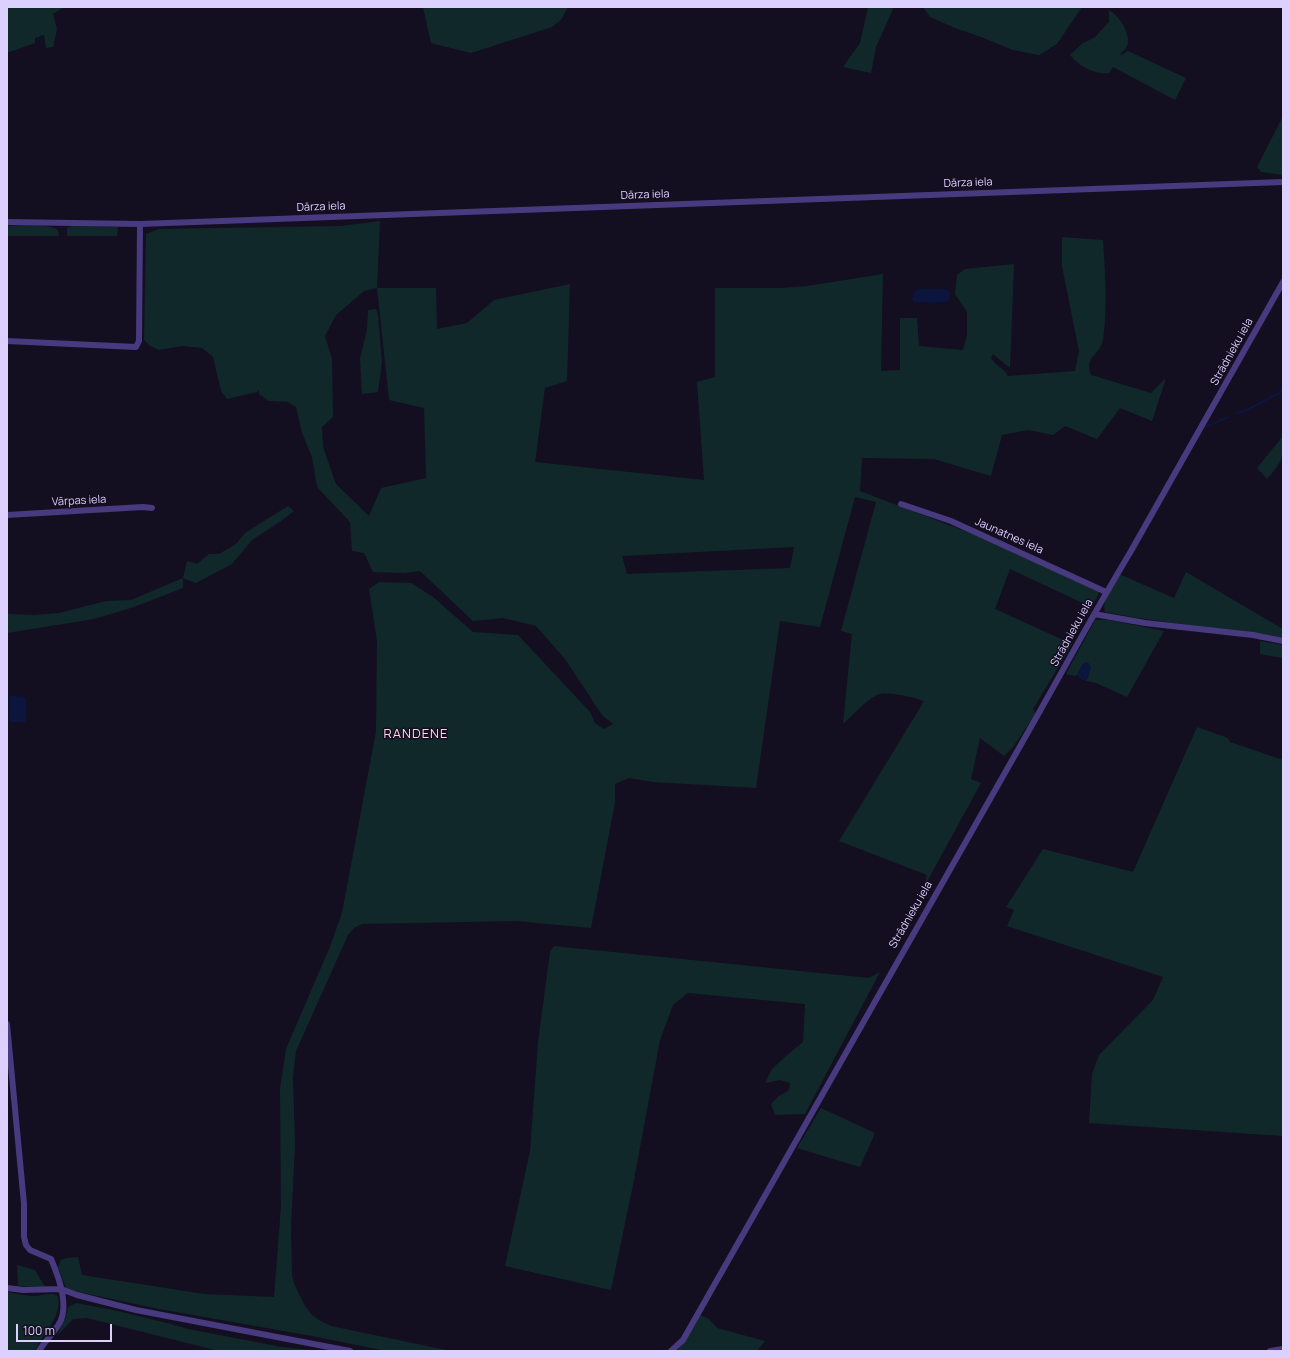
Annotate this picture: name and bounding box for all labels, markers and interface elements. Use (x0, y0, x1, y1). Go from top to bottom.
street label: Dārza iela (943, 176, 993, 190)
street label: Dārza iela (620, 188, 670, 202)
street label: Dārza iela (296, 200, 346, 214)
street label: Strādnieku iela (1208, 316, 1256, 388)
street label: Vārpas iela (51, 493, 107, 509)
street label: Jaunatnes iela (973, 515, 1045, 557)
street label: Strādnieku iela (1048, 597, 1096, 669)
district label: RANDENE (384, 726, 448, 742)
street label: Strādnieku iela (887, 879, 935, 951)
scale bar (18, 1316, 114, 1342)
text: 100 m (23, 1322, 55, 1339)

